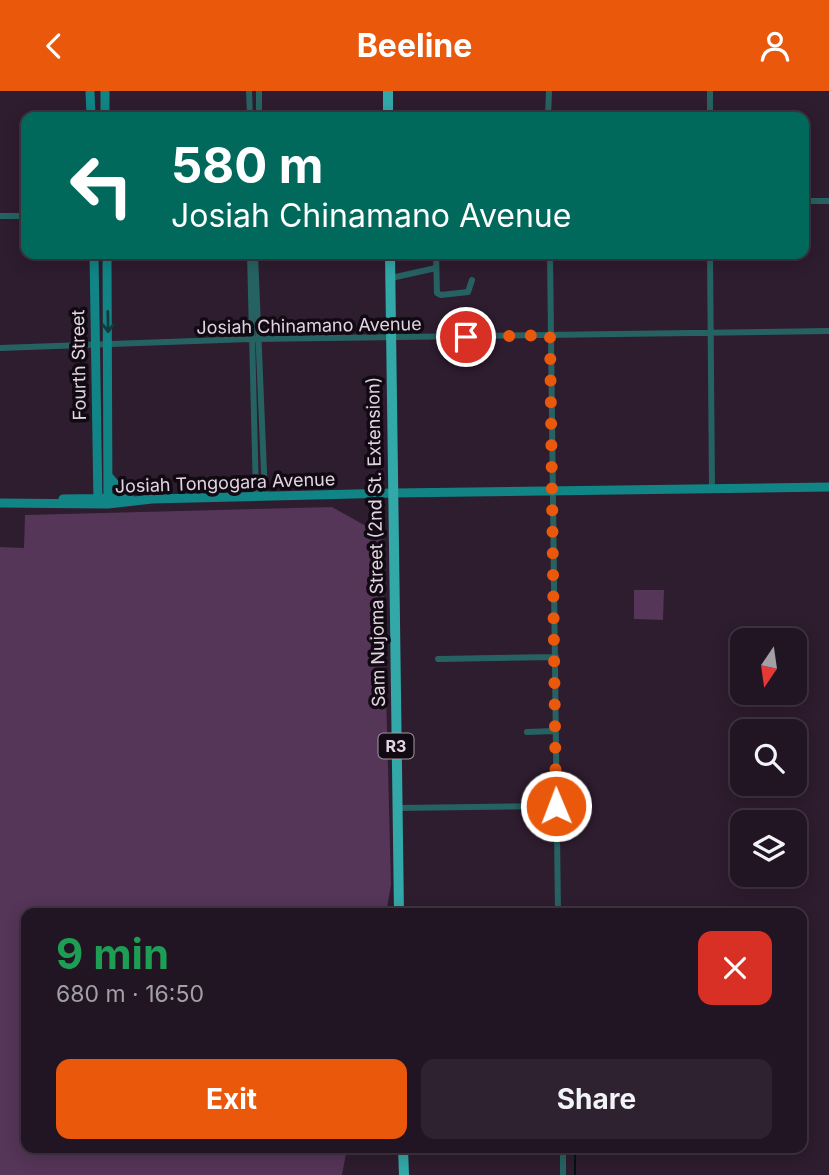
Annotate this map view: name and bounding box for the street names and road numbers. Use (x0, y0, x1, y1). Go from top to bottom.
street label: Fourth Street (67, 309, 90, 421)
street label: Josiah Chinamano Avenue (196, 313, 422, 338)
street label: Sam Nujoma Street (2nd St. Extension) (362, 377, 389, 707)
street label: Josiah Tongogara Avenue (114, 468, 336, 497)
road number: R3 (378, 733, 414, 759)

